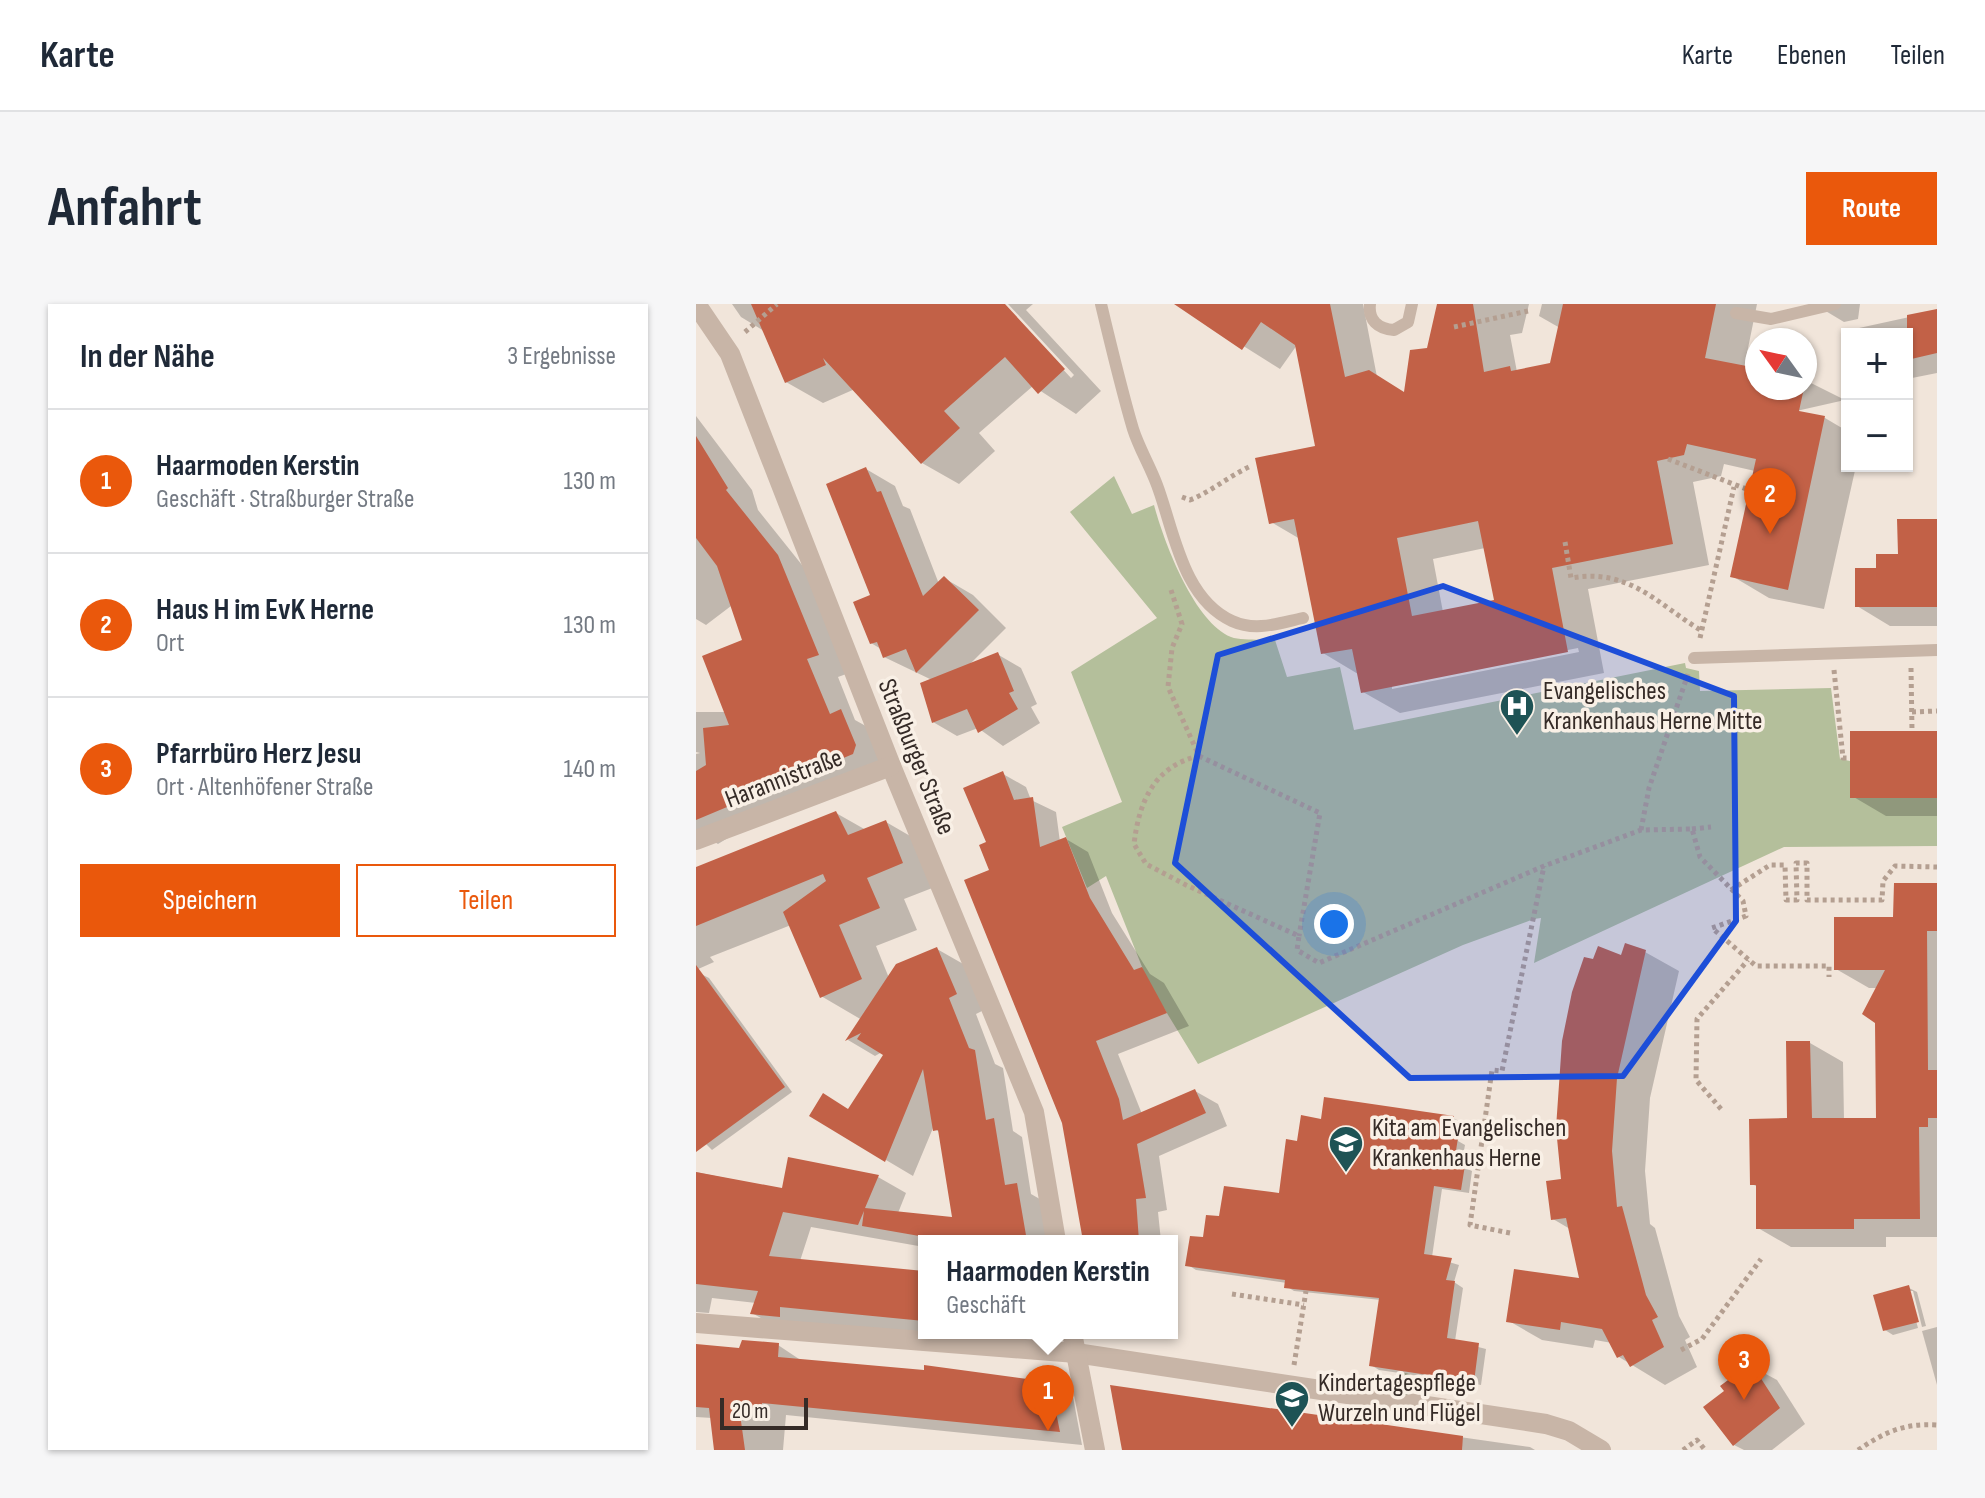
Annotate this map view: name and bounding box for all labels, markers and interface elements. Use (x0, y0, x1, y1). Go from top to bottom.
text: Karte (40, 33, 115, 78)
text: Karte (1682, 39, 1733, 72)
text: Ebenen (1777, 39, 1847, 72)
text: Teilen (1891, 39, 1945, 72)
button: Route (1806, 172, 1937, 245)
text: Anfahrt (48, 175, 202, 242)
north arrow (1745, 328, 1817, 400)
map controls (1841, 328, 1913, 472)
button: + (1841, 328, 1913, 400)
text: In der Nähe (80, 336, 215, 377)
text: 3 Ergebnisse (507, 341, 616, 372)
button: − (1841, 400, 1913, 472)
text: Haarmoden Kerstin (156, 448, 360, 484)
text: 1 (101, 466, 111, 497)
text: 130 m (564, 466, 616, 497)
pin: 2 (1744, 468, 1796, 534)
text: Geschäft · Straßburger Straße (156, 484, 414, 515)
text: Haus H im EvK Herne (156, 592, 374, 628)
text: 2 (100, 610, 112, 641)
text: 130 m (564, 610, 616, 641)
text: Ort (156, 628, 185, 659)
street label: Straßburger Straße (871, 675, 961, 839)
place label: Evangelisches Krankenhaus Herne Mitte (1543, 676, 1763, 737)
hospital icon: Evangelisches Krankenhaus Herne Mitte (1498, 687, 1536, 737)
text: Pfarrbüro Herz Jesu (156, 736, 361, 772)
street label: Harannistraße (721, 742, 847, 816)
text: 3 (100, 754, 112, 785)
text: 140 m (564, 754, 616, 785)
text: Ort · Altenhöfener Straße (156, 772, 373, 803)
button: Speichern (80, 864, 340, 937)
button: Teilen (356, 864, 616, 937)
your location (1314, 904, 1354, 944)
place label: Kita am Evangelischen Krankenhaus Herne (1372, 1113, 1566, 1174)
school or university icon: Kita am Evangelischen Krankenhaus Herne (1327, 1124, 1365, 1174)
popup (918, 1235, 1178, 1339)
text: Haarmoden Kerstin (946, 1254, 1150, 1290)
text: Geschäft (946, 1290, 1026, 1321)
pin: 3 (1718, 1334, 1770, 1400)
pin: 1 (1022, 1365, 1074, 1431)
place label: Kindertagespflege Wurzeln und Flügel (1318, 1368, 1481, 1429)
school or university icon: Kindertagespflege Wurzeln und Flügel (1273, 1379, 1311, 1429)
scale bar (720, 1394, 808, 1430)
text: 20 m (732, 1398, 769, 1425)

